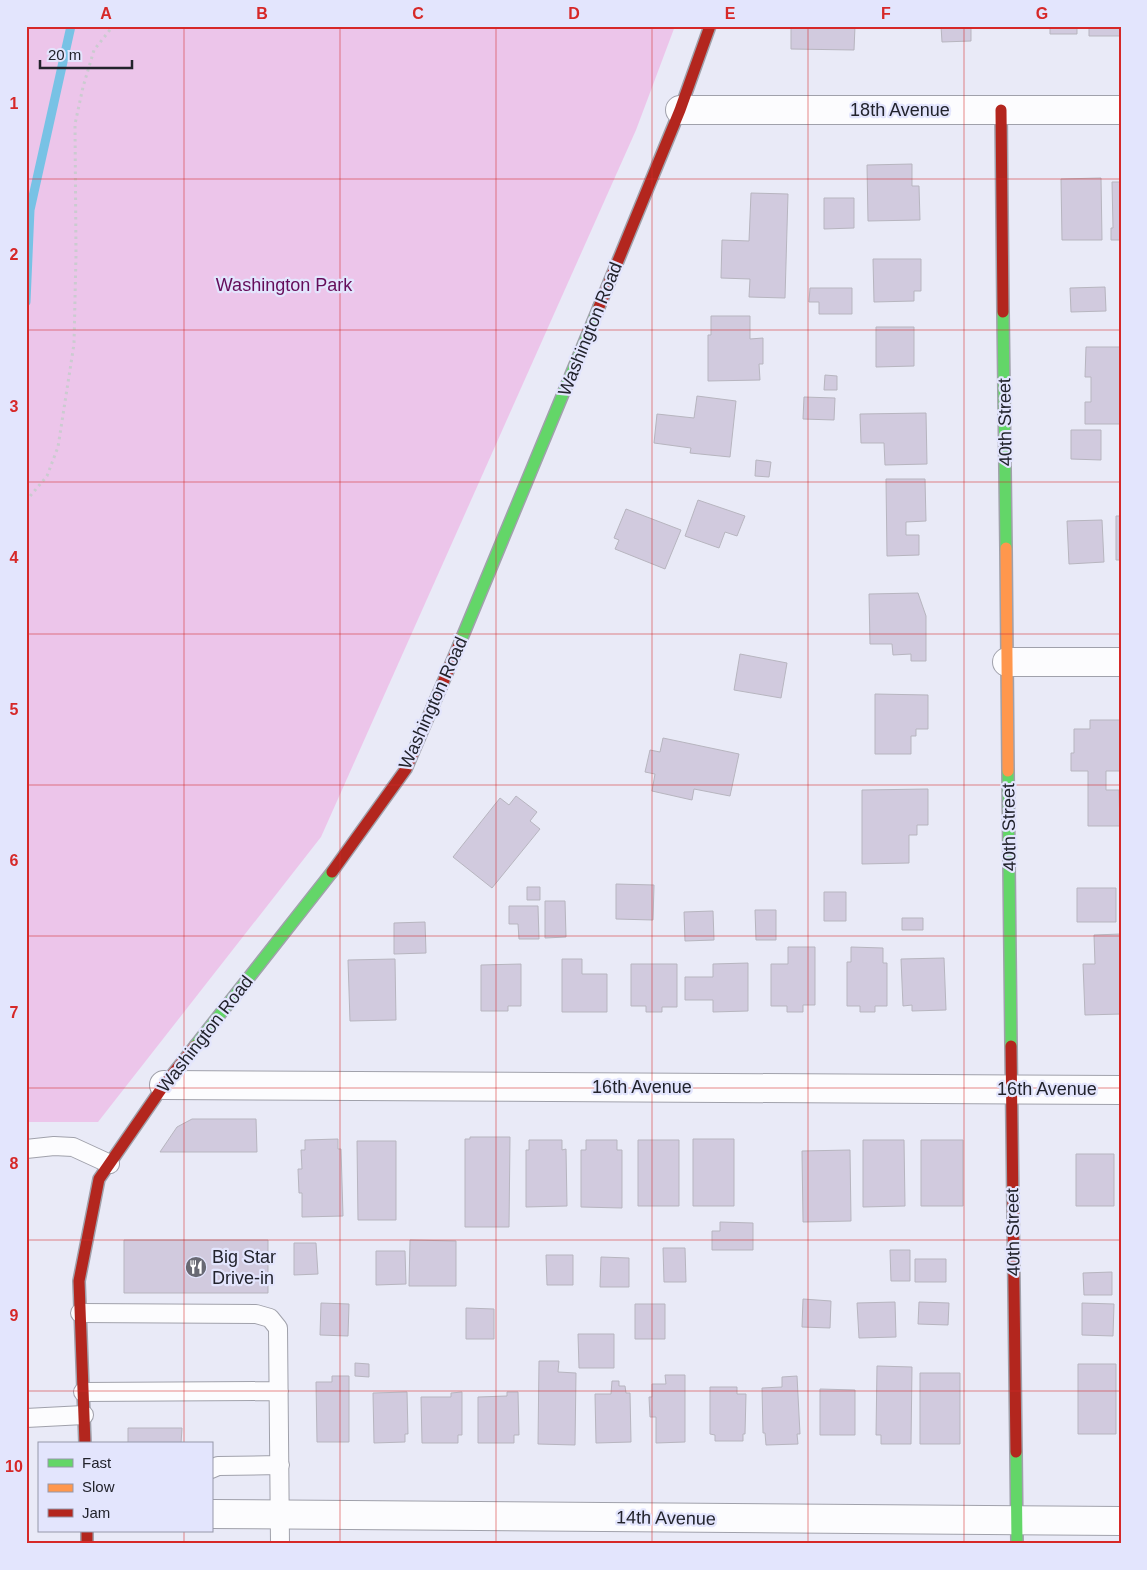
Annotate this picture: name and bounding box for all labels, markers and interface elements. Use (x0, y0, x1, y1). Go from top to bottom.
text: A (100, 5, 112, 22)
text: B (256, 5, 268, 22)
text: C (412, 5, 424, 22)
text: D (568, 5, 580, 22)
text: E (725, 5, 736, 22)
text: F (881, 5, 891, 22)
text: G (1036, 5, 1048, 22)
scale bar (40, 38, 132, 70)
text: 20 m (48, 46, 81, 63)
text: 1 (10, 95, 19, 112)
street label: 18th Avenue (850, 100, 950, 120)
text: 2 (10, 246, 19, 263)
street label: Washington Road (554, 259, 626, 399)
park label: Washington Park (216, 275, 353, 295)
street label: 40th Street (994, 378, 1016, 466)
text: 3 (10, 398, 19, 415)
text: 4 (10, 549, 19, 566)
street label: Washington Road (395, 634, 471, 772)
text: 5 (10, 701, 19, 718)
street label: 40th Street (998, 783, 1020, 871)
text: 6 (10, 852, 19, 869)
street label: Washington Road (153, 972, 257, 1096)
text: 7 (10, 1004, 19, 1021)
street label: 16th Avenue (592, 1077, 692, 1097)
street label: 16th Avenue (997, 1079, 1097, 1099)
text: 8 (10, 1155, 19, 1172)
street label: 40th Street (1002, 1188, 1024, 1276)
place label: Big Star Drive-in (212, 1247, 276, 1288)
restaurant icon: Big Star Drive-in (184, 1255, 208, 1279)
text: 9 (10, 1307, 19, 1324)
legend (38, 1442, 212, 1532)
text: Fast (82, 1454, 112, 1471)
text: 10 (5, 1458, 23, 1475)
text: Slow (82, 1478, 115, 1495)
text: Jam (82, 1504, 110, 1521)
street label: 14th Avenue (616, 1507, 716, 1529)

